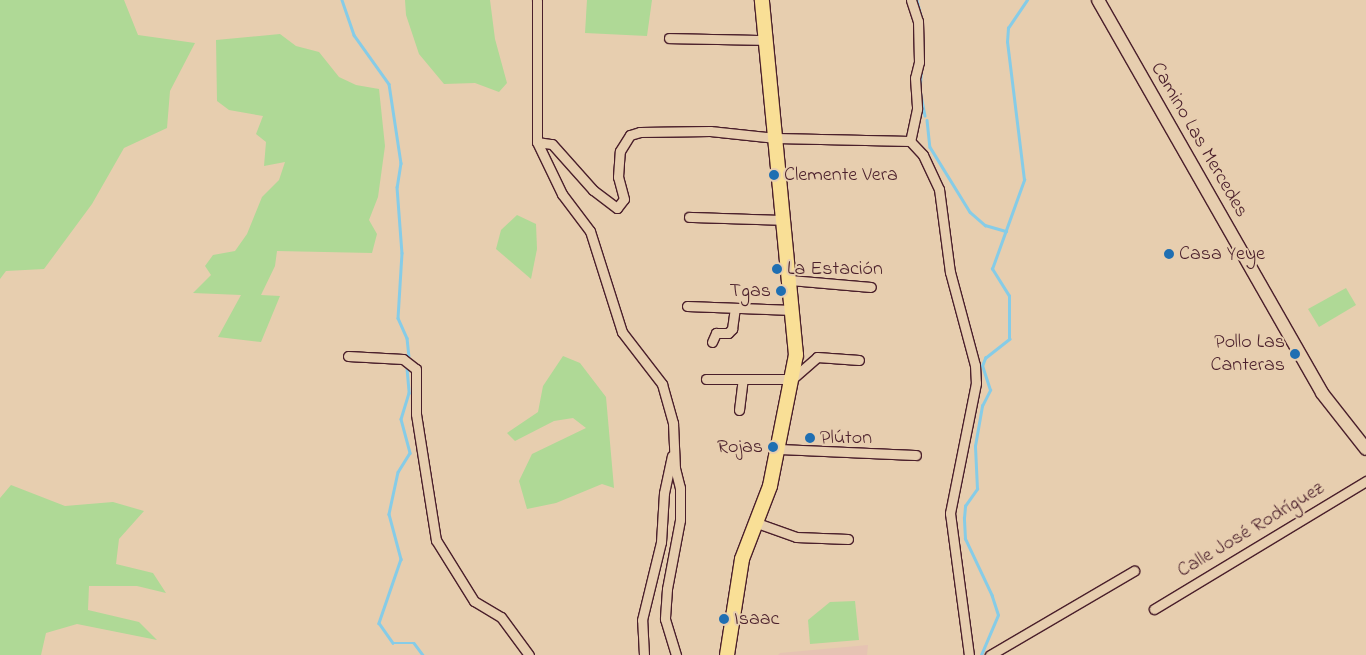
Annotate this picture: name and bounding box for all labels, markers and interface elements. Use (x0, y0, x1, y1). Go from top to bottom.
street label: Camino Las Mercedes (1145, 58, 1253, 222)
place label: Clemente Vera (784, 163, 898, 187)
marker: Clemente Vera (768, 169, 780, 181)
place label: Casa Yeye (1179, 242, 1265, 266)
marker: Casa Yeye (1163, 248, 1175, 260)
place label: La Estación (787, 257, 883, 281)
marker: La Estación (771, 263, 783, 275)
place label: Tgas (730, 279, 771, 303)
marker: Tgas (775, 285, 787, 297)
place label: Pollo Las Canteras (1211, 330, 1285, 377)
marker: Pollo Las Canteras (1289, 348, 1301, 360)
place label: Plúton (820, 426, 872, 450)
marker: Plúton (804, 432, 816, 444)
place label: Rojas (717, 435, 763, 459)
marker: Rojas (767, 441, 779, 453)
street label: Calle José Rodríguez (1173, 477, 1329, 583)
place label: Isaac (734, 607, 779, 631)
marker: Isaac (718, 613, 730, 625)

